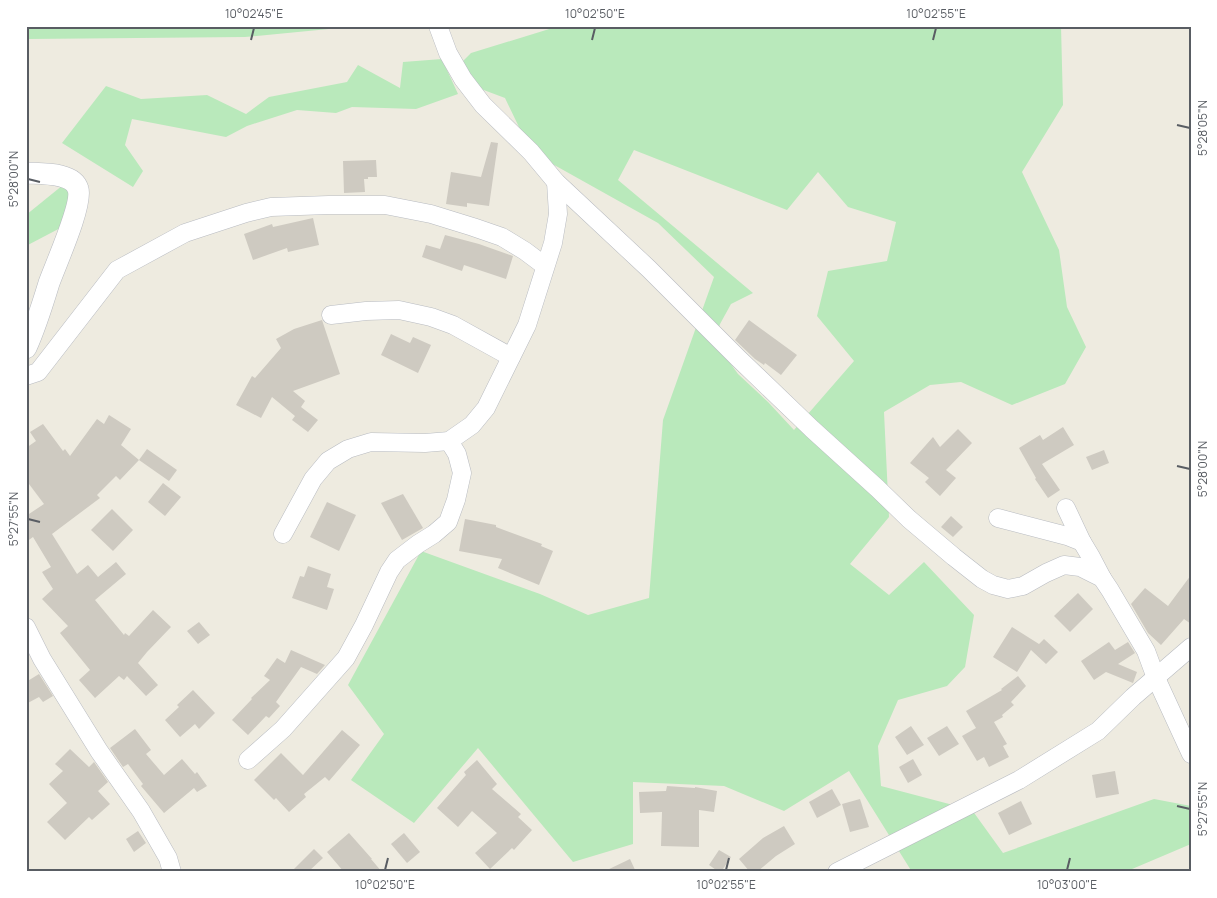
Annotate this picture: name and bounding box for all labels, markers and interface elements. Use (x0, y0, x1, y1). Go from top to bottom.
text: 10°02'45"E (225, 5, 283, 22)
text: 10°02'50"E (565, 5, 625, 22)
text: 10°02'55"E (906, 5, 966, 22)
text: 5°28'05"N (1194, 100, 1211, 156)
text: 5°28'00"N (5, 151, 22, 207)
text: 5°28'00"N (1194, 441, 1211, 497)
text: 5°27'55"N (5, 492, 22, 546)
text: 5°27'55"N (1194, 782, 1211, 836)
text: 10°02'50"E (355, 876, 415, 893)
text: 10°02'55"E (696, 876, 756, 893)
text: 10°03'00"E (1037, 876, 1097, 893)

